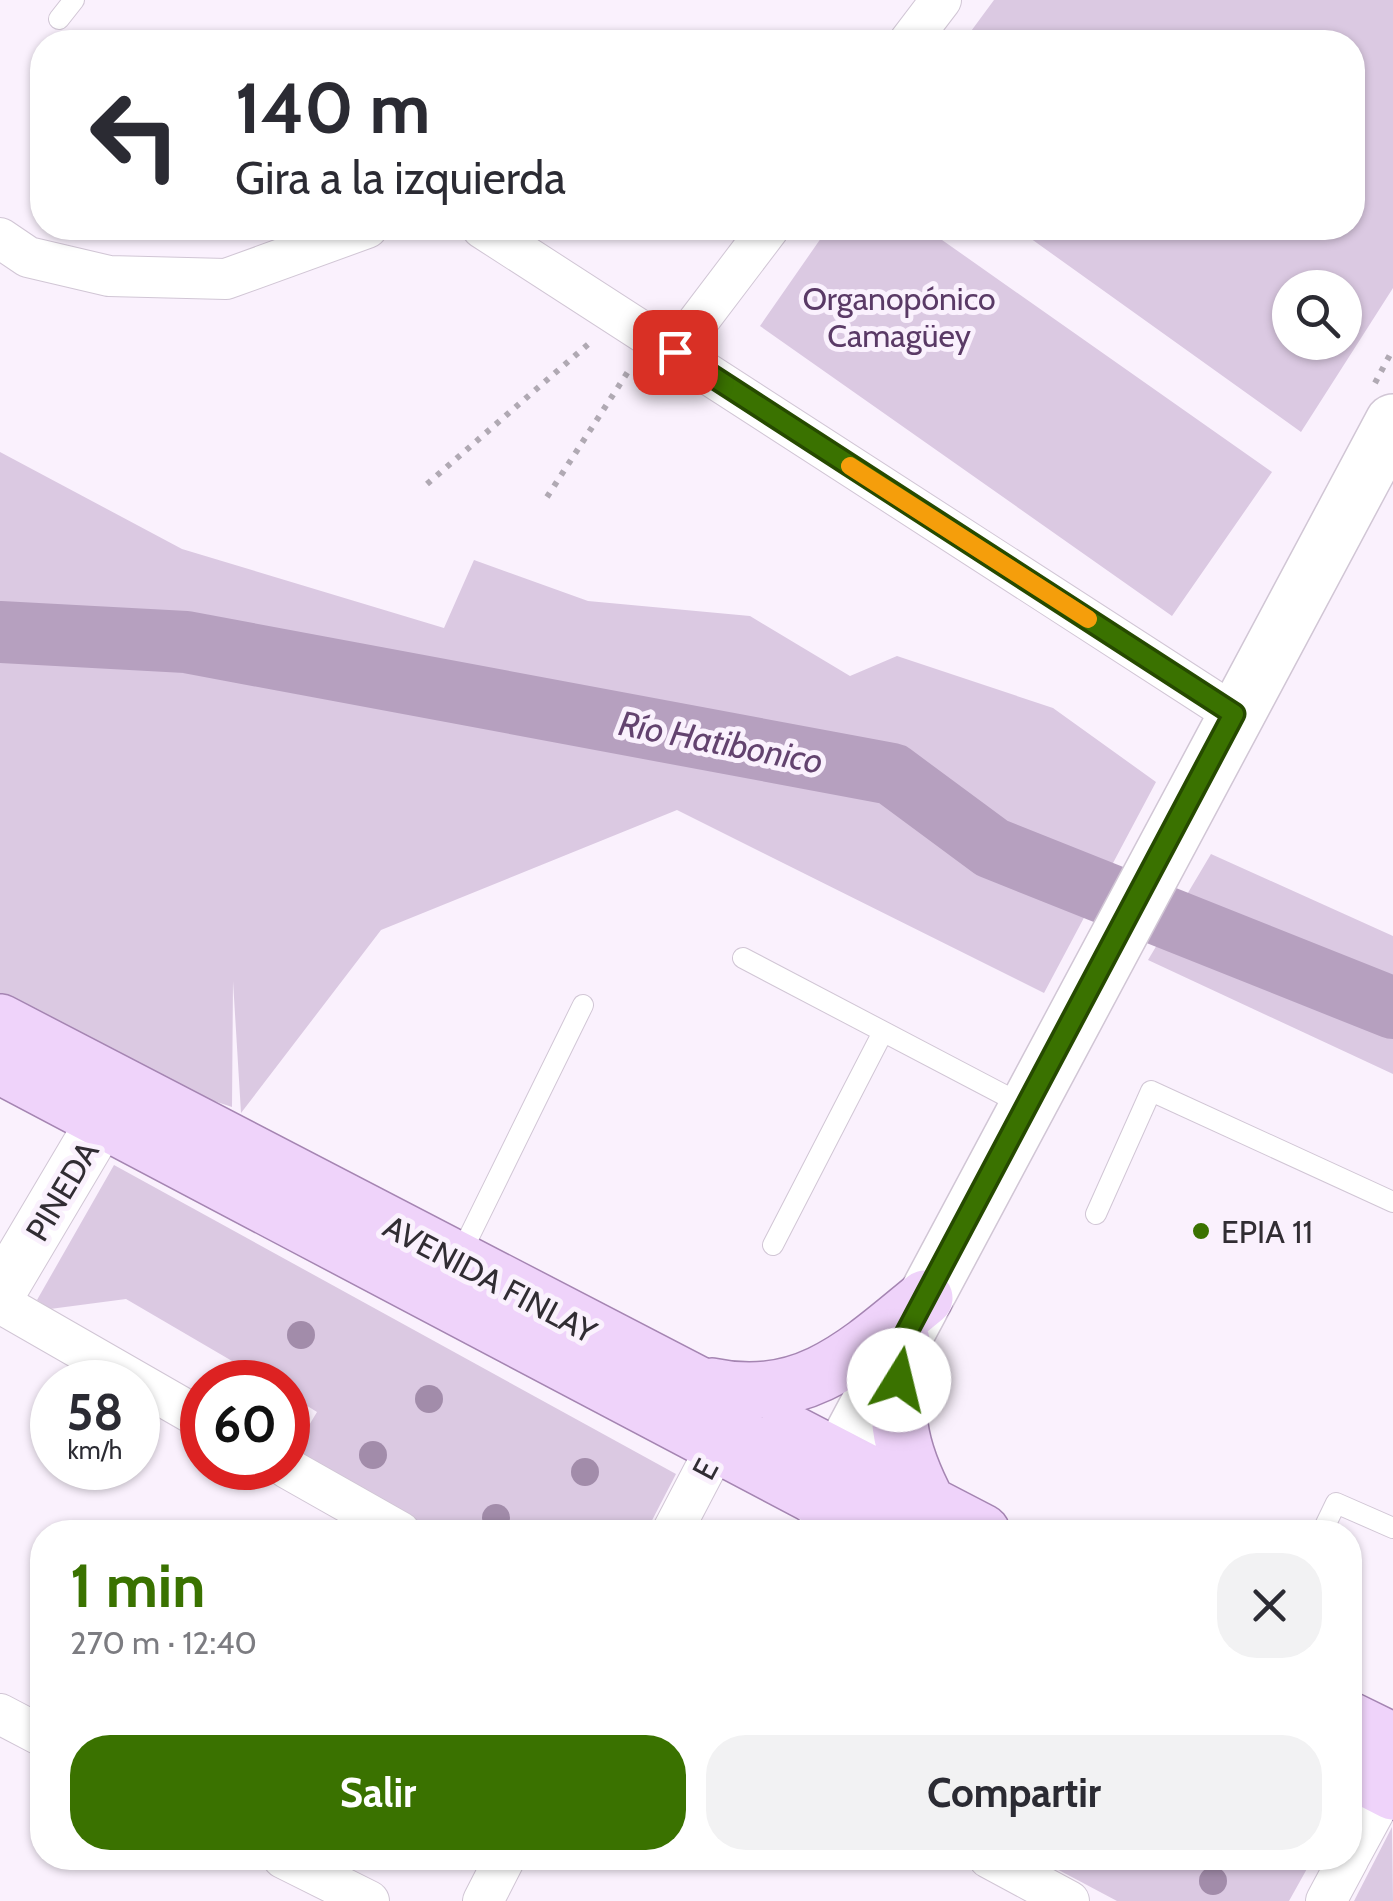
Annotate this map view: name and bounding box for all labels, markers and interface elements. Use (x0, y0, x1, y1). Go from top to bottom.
text: 140 m (235, 65, 430, 151)
icon: left (70, 70, 200, 200)
text: Gira a la izquierda (235, 151, 566, 205)
map controls (1272, 270, 1362, 360)
button: search (1272, 270, 1362, 360)
park label: Organopónico Camagüey (802, 279, 996, 355)
pin (633, 310, 718, 395)
icon: arrive (648, 325, 703, 380)
water label: Río Hatibonico (615, 701, 827, 783)
street label: PINEDA (17, 1134, 107, 1248)
street label: AVENIDA FINLAY (377, 1207, 604, 1352)
place label: EPIA 11 (1221, 1212, 1313, 1251)
marker: EPIA 11 (1190, 1220, 1212, 1242)
position arrow (847, 1328, 951, 1432)
speed limit sign: 60 (180, 1360, 310, 1490)
text: 58 (66, 1382, 124, 1443)
text: km/h (68, 1435, 122, 1465)
street label: E (684, 1452, 726, 1486)
text: 1 min (70, 1549, 205, 1622)
button: close (1217, 1553, 1322, 1658)
text: 270 m · 12:40 (70, 1623, 257, 1662)
button: Salir (70, 1735, 686, 1850)
button: Compartir (706, 1735, 1322, 1850)

